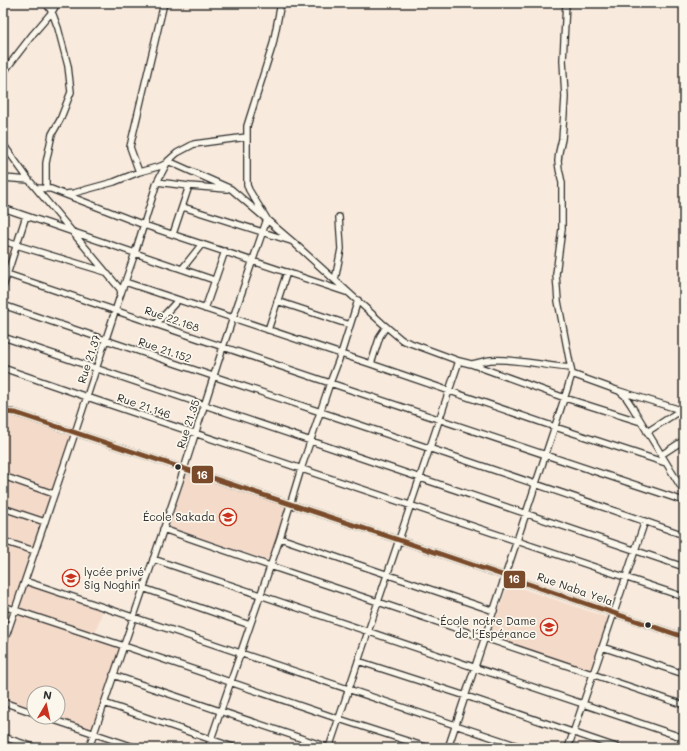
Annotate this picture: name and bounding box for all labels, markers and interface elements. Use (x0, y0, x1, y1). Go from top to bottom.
street label: Rue 22.168 (143, 302, 202, 335)
street label: Rue 21.37 (74, 333, 103, 385)
street label: Rue 21.152 (137, 333, 194, 366)
street label: Rue 21.146 (115, 389, 173, 422)
street label: Rue 21.35 (173, 397, 202, 450)
unlabelled marker (173, 462, 183, 472)
line badge: 16 (191, 465, 214, 484)
text: 16 (196, 467, 208, 482)
school or university icon: École Sakada (218, 507, 238, 527)
place label: École Sakada (143, 509, 215, 524)
place label: lycée privé Sig Noghin (84, 564, 144, 592)
school or university icon: lycée privé Sig Noghin (61, 568, 81, 588)
street label: Rue Naba Yela (535, 569, 615, 609)
line badge: 16 (503, 570, 526, 589)
text: 16 (508, 571, 520, 586)
place label: École notre Dame de l´Espérance (440, 613, 536, 641)
school or university icon: École notre Dame de l´Espérance (539, 617, 559, 637)
unlabelled marker (643, 620, 653, 630)
north arrow (26, 685, 66, 725)
text: N (42, 687, 53, 703)

